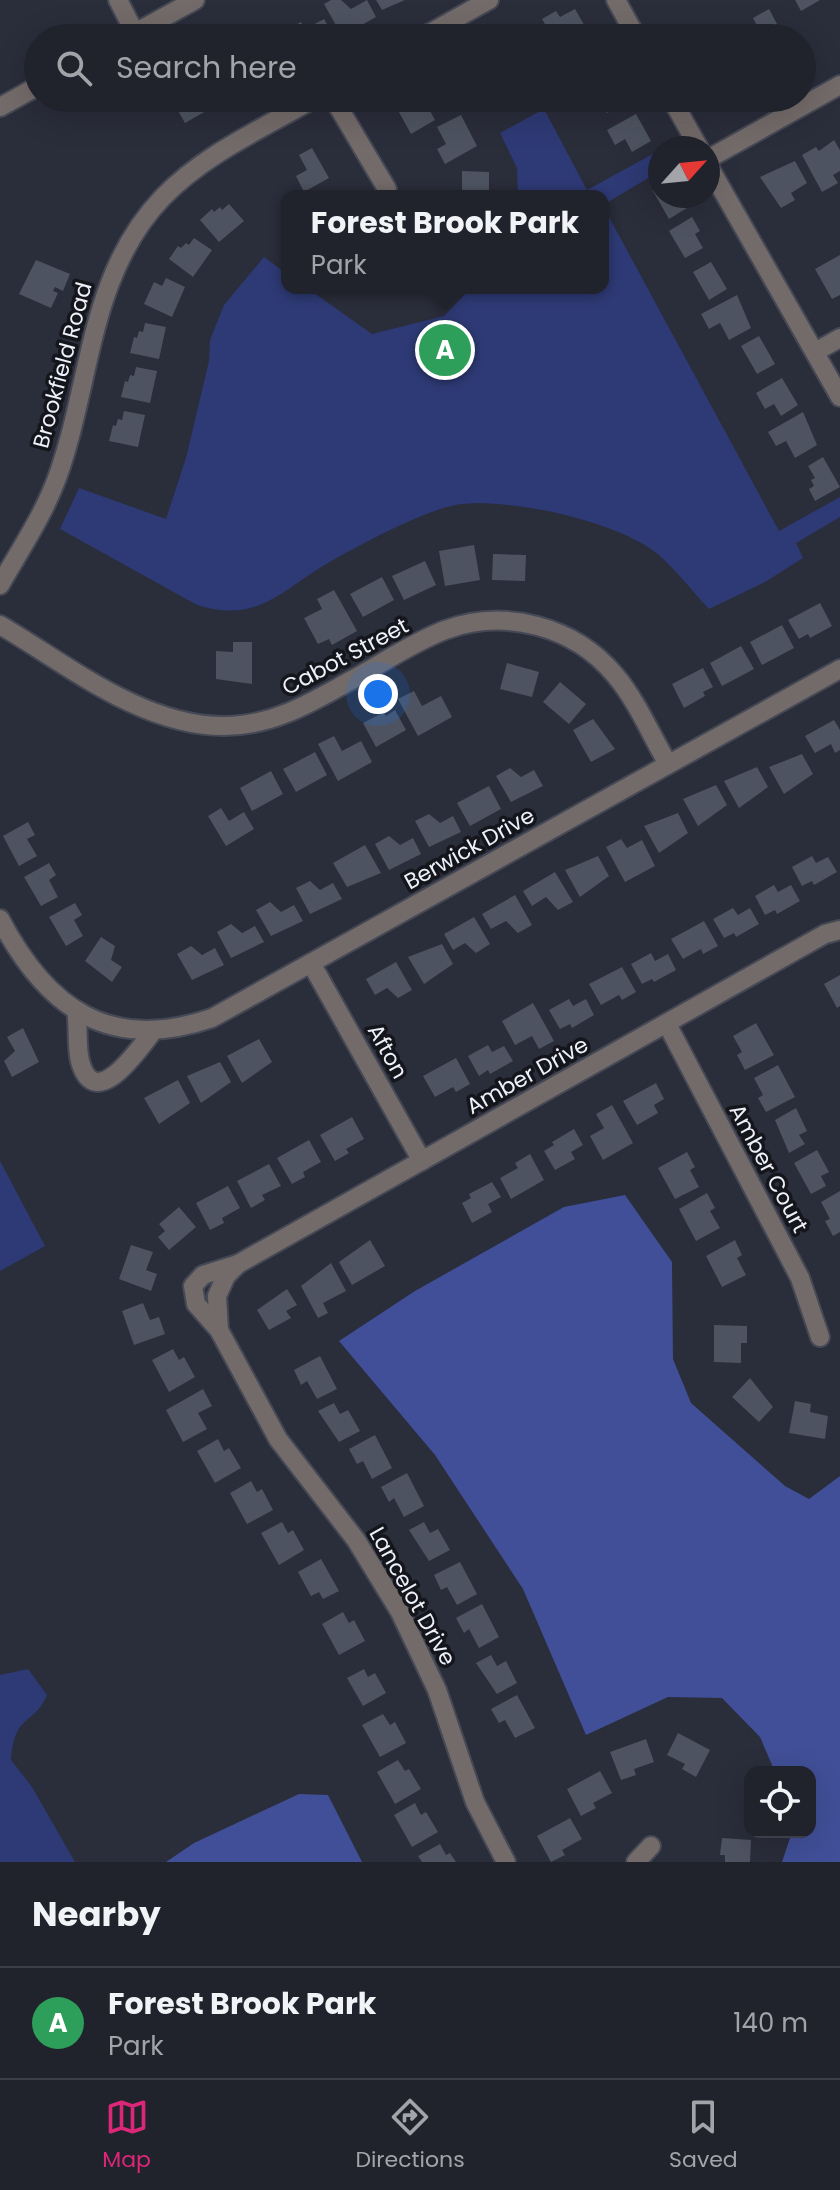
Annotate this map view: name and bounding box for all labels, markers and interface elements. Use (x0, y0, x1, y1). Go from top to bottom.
search box (24, 24, 816, 112)
icon: search (52, 46, 96, 90)
text: Search here (116, 46, 297, 89)
north arrow (648, 136, 720, 208)
popup (281, 190, 609, 294)
text: Forest Brook Park (311, 201, 579, 244)
text: Park (311, 247, 367, 283)
street label: Brookfield Road (25, 279, 100, 452)
pin: A (419, 320, 471, 380)
street label: Cabot Street (277, 610, 414, 703)
your location (358, 674, 398, 714)
street label: Berwick Drive (399, 800, 540, 897)
street label: Afton (360, 1018, 415, 1084)
street label: Amber Drive (461, 1029, 594, 1122)
street label: Amber Court (722, 1099, 815, 1238)
street label: Lancelot Drive (362, 1521, 463, 1671)
map controls (744, 1766, 816, 1838)
button: locate (744, 1766, 816, 1838)
text: Nearby (32, 1890, 161, 1938)
text: Forest Brook Park (108, 1982, 376, 2025)
text: A (48, 2005, 68, 2041)
text: 140 m (733, 2005, 808, 2041)
text: Park (108, 2028, 164, 2064)
tab: Map (102, 2095, 151, 2176)
tab: Directions (355, 2095, 465, 2176)
tab: Saved (669, 2095, 738, 2176)

